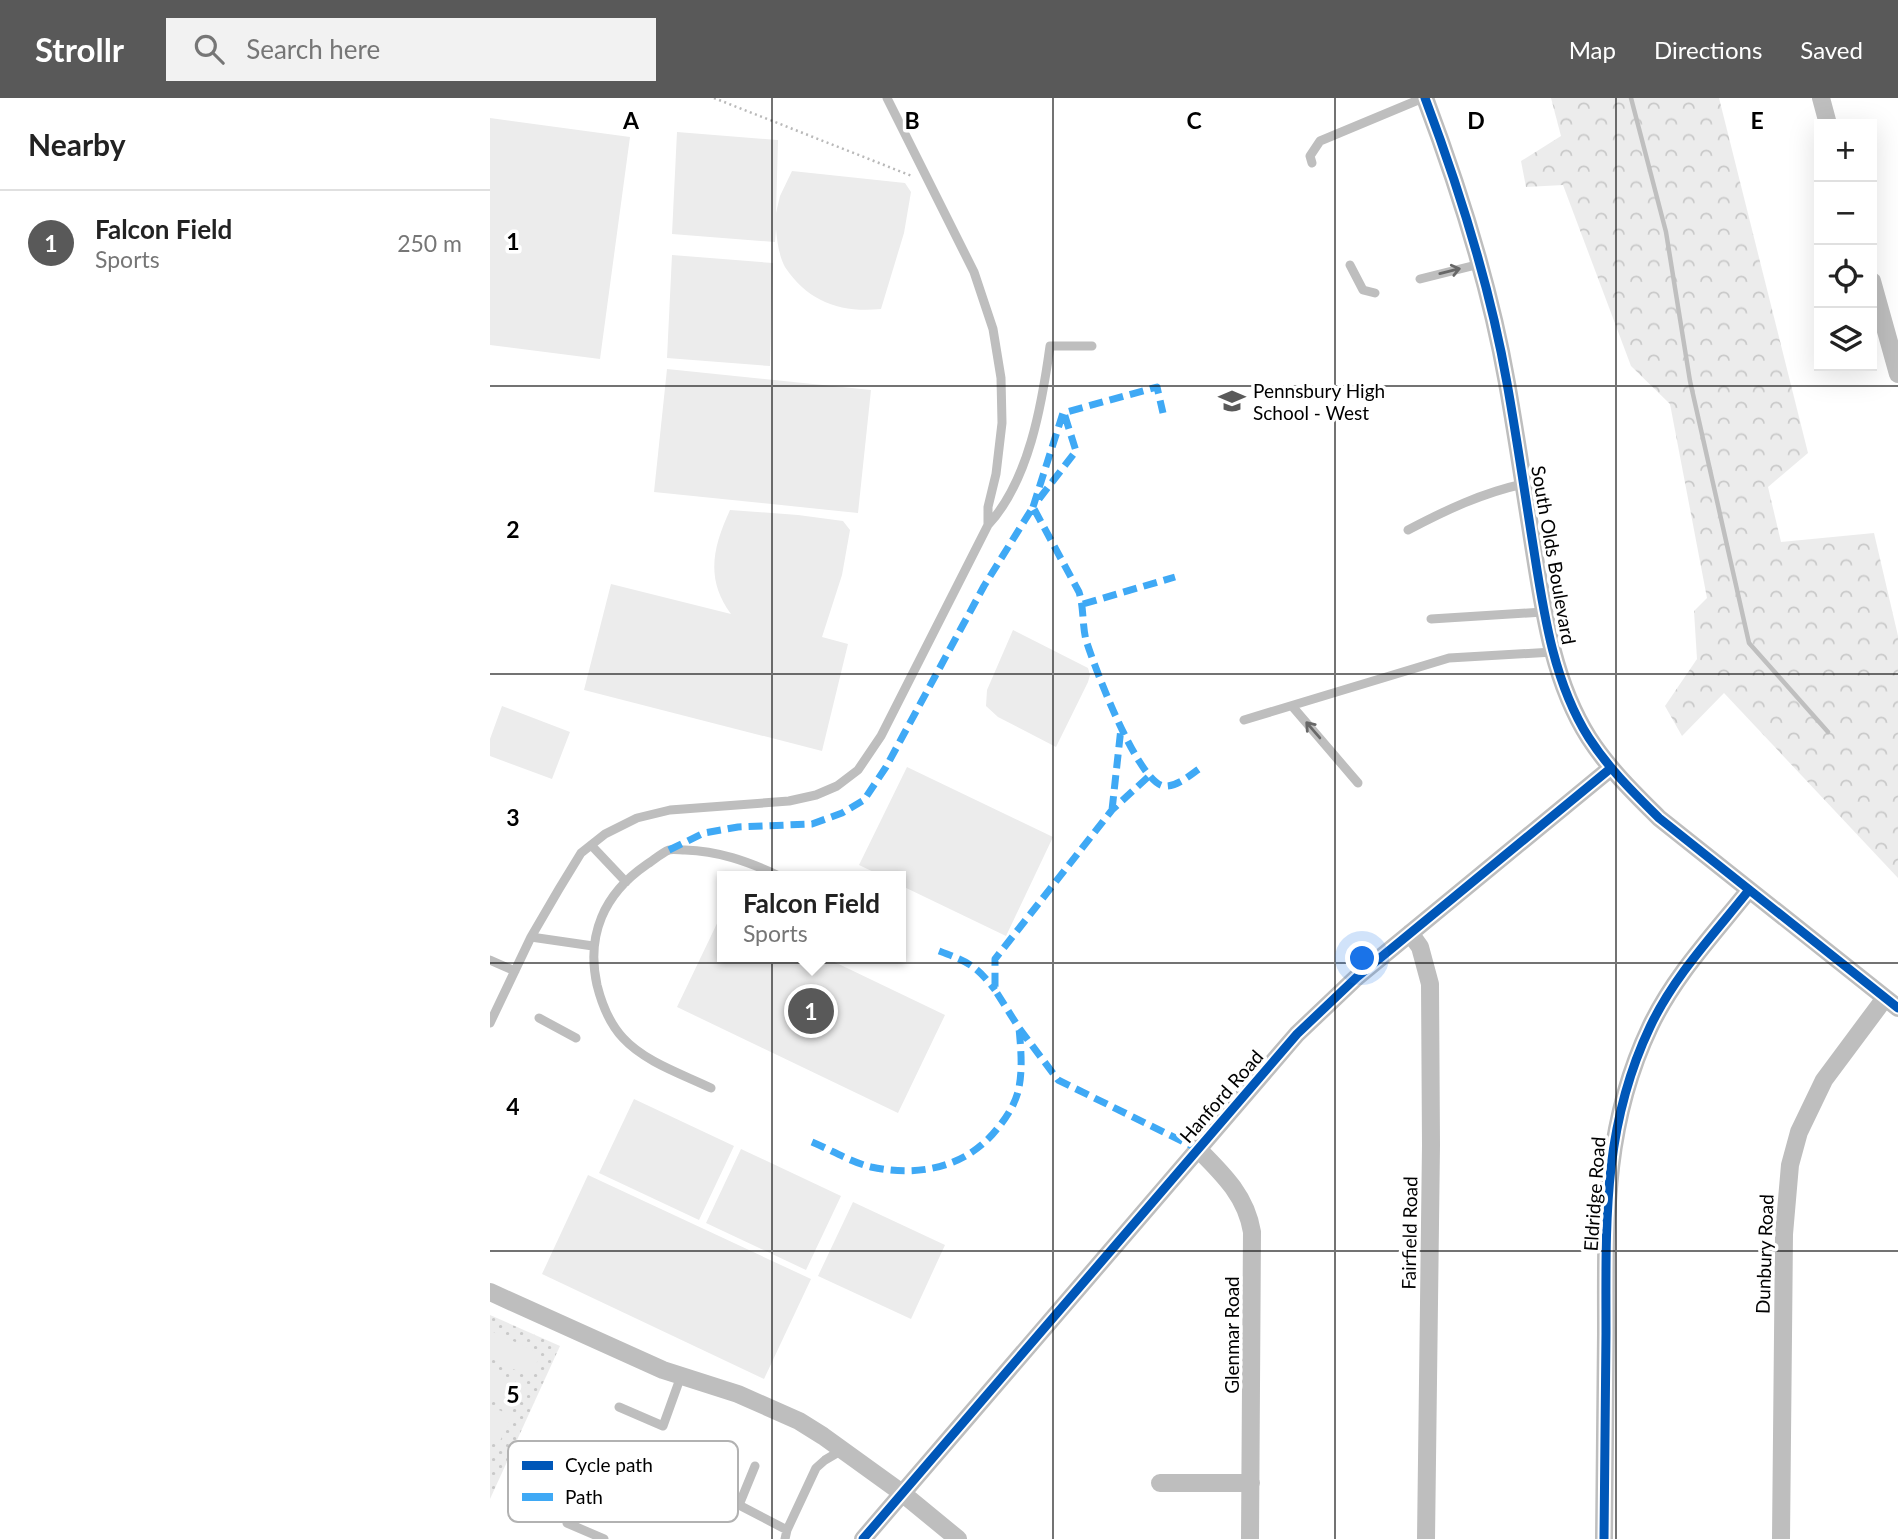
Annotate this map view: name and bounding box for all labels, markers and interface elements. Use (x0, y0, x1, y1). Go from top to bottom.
search box (166, 18, 656, 81)
text: Strollr (35, 29, 124, 69)
icon: search (190, 30, 228, 68)
text: Search here (246, 33, 380, 65)
text: Map (1569, 35, 1616, 64)
text: Directions (1654, 35, 1762, 64)
text: Saved (1800, 35, 1863, 64)
text: A (622, 106, 640, 134)
text: B (904, 106, 920, 134)
text: C (1186, 106, 1202, 134)
text: D (1467, 106, 1485, 134)
text: E (1750, 106, 1764, 134)
map controls (1814, 119, 1877, 371)
button: + (1814, 119, 1877, 182)
text: Nearby (28, 126, 126, 162)
button: − (1814, 182, 1877, 245)
text: Falcon Field (95, 213, 232, 245)
text: 1 (506, 227, 520, 255)
text: 1 (44, 229, 58, 257)
text: 250 m (397, 229, 462, 257)
text: Sports (95, 245, 160, 273)
button: locate (1814, 245, 1877, 308)
one-way arrow (1438, 264, 1461, 277)
button: layers (1814, 308, 1877, 371)
place label: Pennsbury High School - West (1253, 379, 1385, 424)
school or university icon: Pennsbury High School - West (1217, 386, 1247, 416)
street label: South Olds Boulevard (1527, 464, 1581, 646)
text: 2 (506, 515, 520, 543)
one-way arrow (1305, 721, 1321, 739)
text: 3 (506, 803, 520, 831)
popup (717, 871, 906, 962)
text: Falcon Field (743, 887, 880, 919)
text: Sports (743, 919, 808, 947)
your location (1345, 941, 1379, 975)
pin: 1 (788, 985, 834, 1037)
street label: Hanford Road (1174, 1045, 1268, 1147)
text: 4 (506, 1092, 520, 1120)
street label: Eldridge Road (1579, 1136, 1609, 1252)
street label: Fairfield Road (1397, 1176, 1421, 1290)
street label: Dunbury Road (1750, 1194, 1778, 1314)
street label: Glenmar Road (1220, 1276, 1243, 1394)
text: 5 (506, 1380, 520, 1408)
legend (508, 1441, 738, 1522)
text: Cycle path (565, 1453, 653, 1476)
text: Path (565, 1485, 603, 1508)

